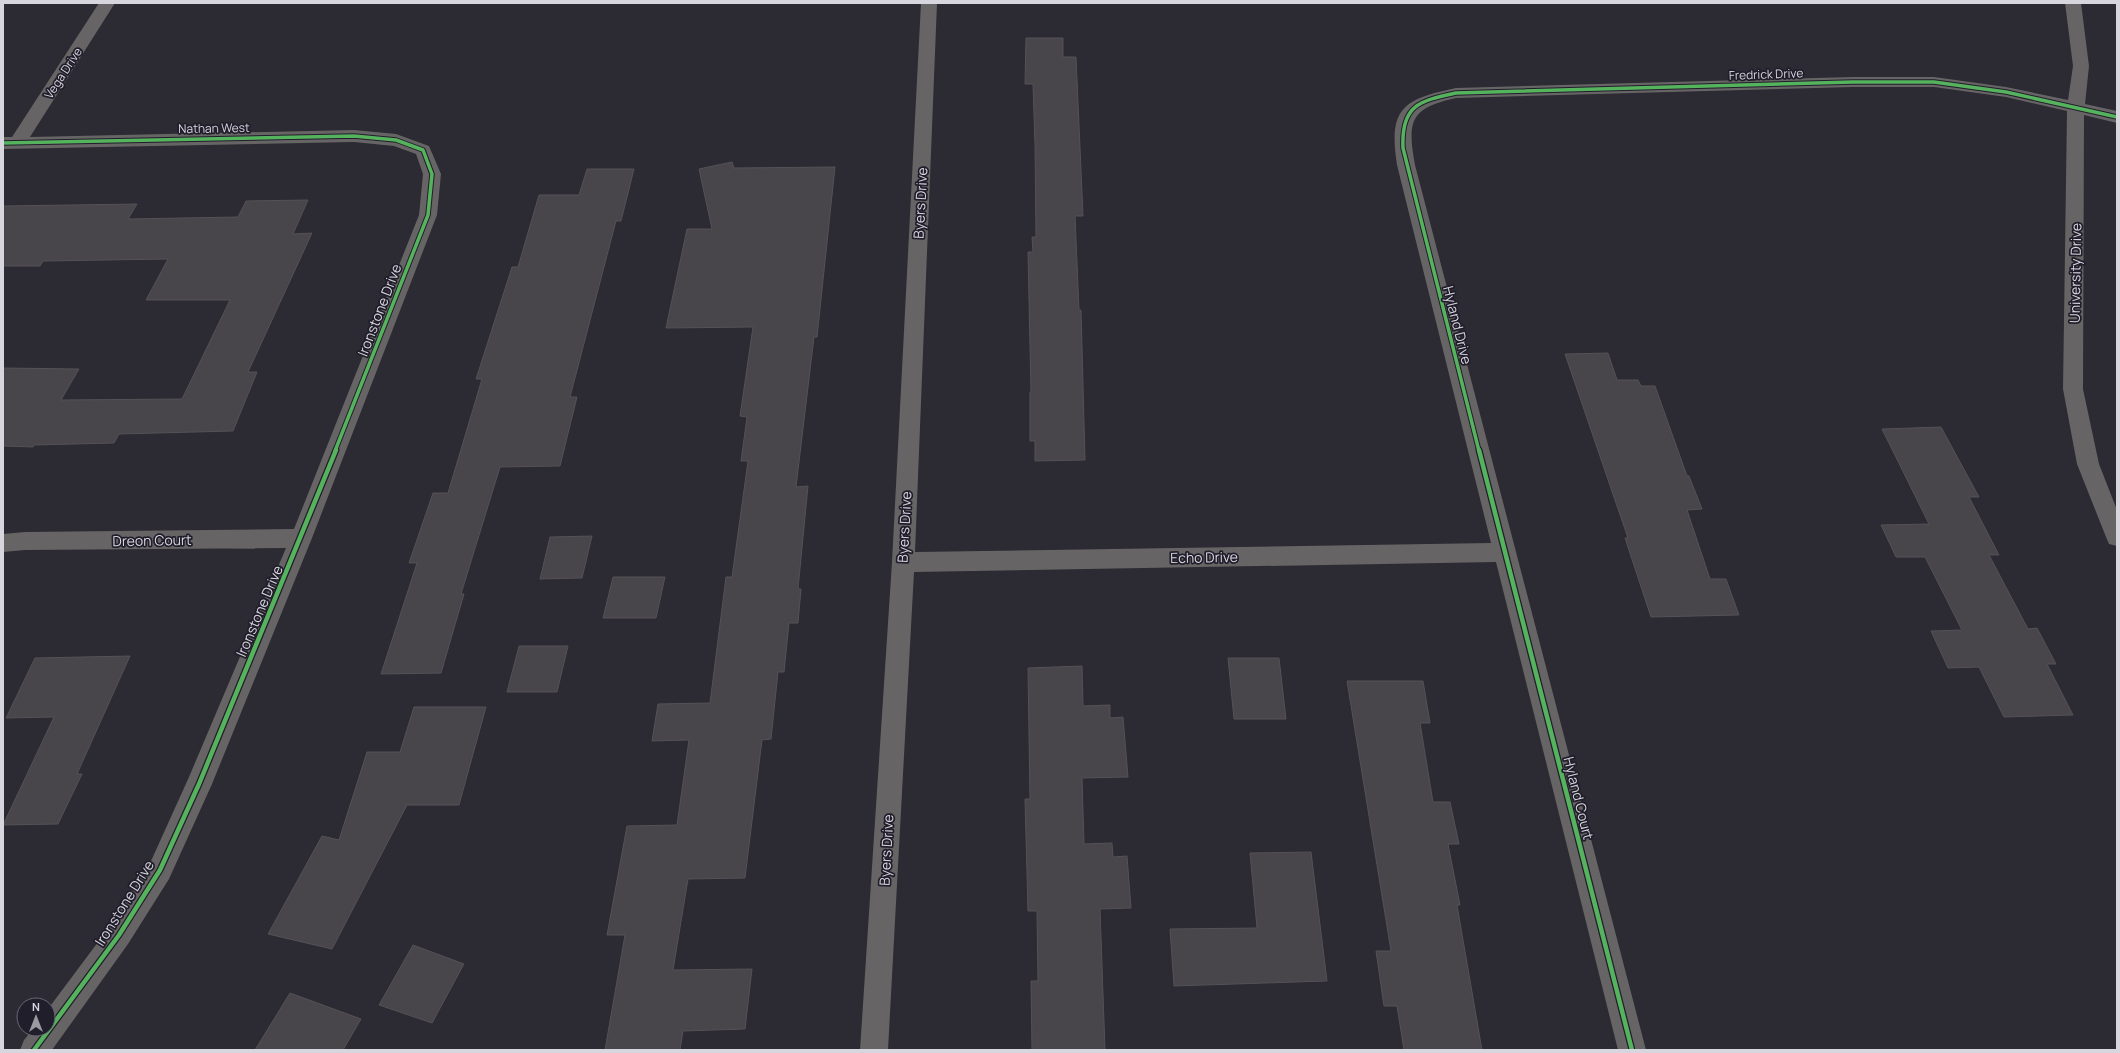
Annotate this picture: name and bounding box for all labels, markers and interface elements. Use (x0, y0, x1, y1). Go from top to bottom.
street label: Vega Drive (40, 44, 86, 102)
street label: Fredrick Drive (1728, 64, 1804, 84)
street label: Nathan West (178, 119, 250, 137)
street label: Byers Drive (909, 167, 931, 239)
street label: University Drive (2065, 223, 2085, 323)
street label: Ironstone Drive (353, 261, 405, 359)
street label: Hyland Drive (1439, 284, 1477, 366)
street label: Byers Drive (893, 491, 915, 563)
street label: Dreon Court (112, 530, 192, 550)
street label: Echo Drive (1170, 547, 1238, 567)
street label: Ironstone Drive (231, 562, 287, 660)
street label: Hyland Court (1560, 755, 1599, 842)
street label: Byers Drive (875, 814, 897, 886)
street label: Ironstone Drive (90, 857, 158, 949)
north arrow (16, 997, 56, 1037)
text: N (32, 999, 40, 1014)

